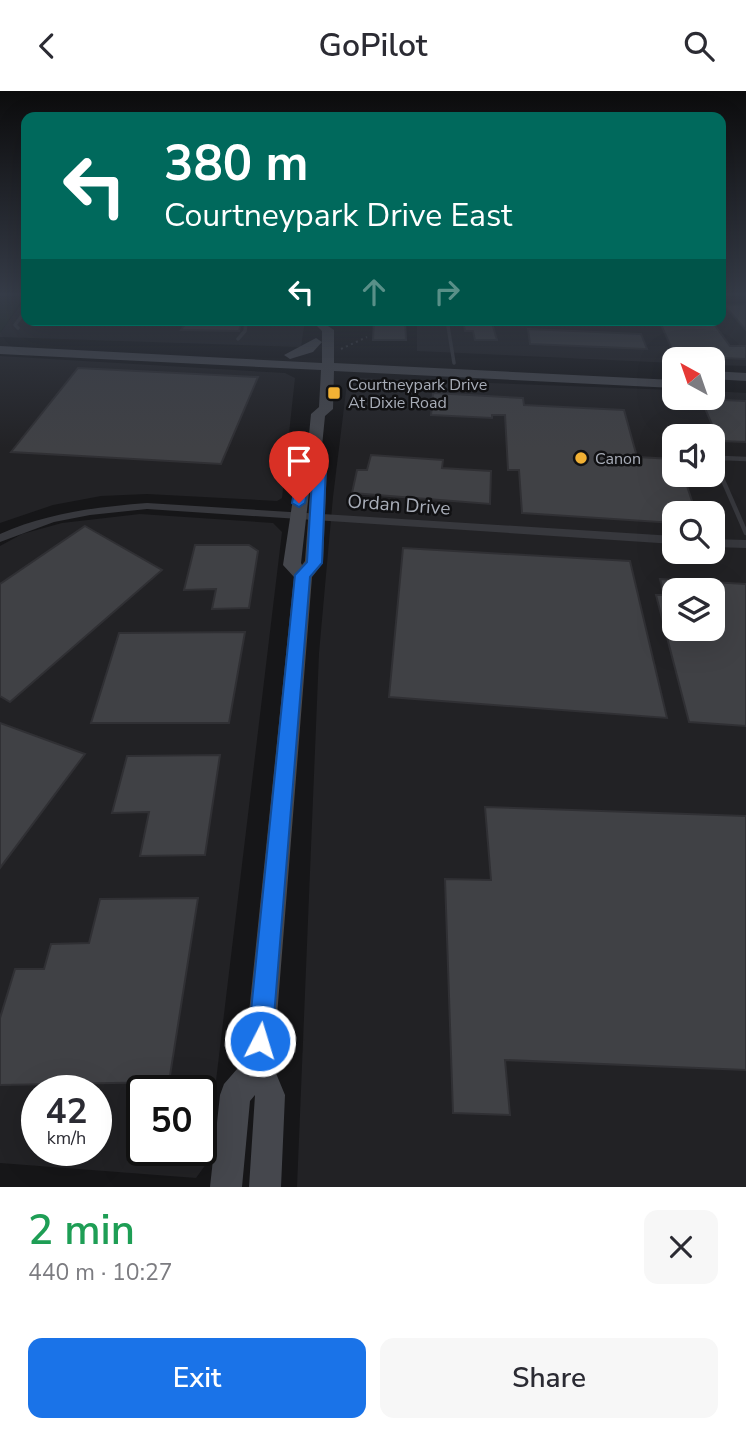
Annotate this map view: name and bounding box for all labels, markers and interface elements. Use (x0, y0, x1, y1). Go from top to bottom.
text: GoPilot (318, 24, 428, 67)
icon: back (28, 27, 66, 65)
icon: search (680, 27, 718, 65)
text: 380 m (164, 130, 308, 197)
icon: left (49, 140, 140, 231)
text: Courtneypark Drive East (164, 194, 512, 237)
icon: left (282, 273, 320, 311)
icon: ahead (355, 273, 393, 311)
icon: right (428, 273, 466, 311)
north arrow (662, 347, 724, 409)
map controls (662, 347, 725, 641)
place label: Courtneypark Drive At Dixie Road (348, 374, 487, 414)
marker: Courtneypark Drive At Dixie Road (326, 385, 342, 401)
button: sound (662, 424, 725, 487)
pin (269, 431, 329, 503)
icon: arrive (280, 442, 318, 480)
place label: Canon (595, 448, 641, 470)
marker: Canon (573, 450, 589, 466)
street label: Ordan Drive (347, 488, 451, 522)
button: search (662, 501, 725, 564)
button: layers (662, 578, 725, 641)
position arrow (223, 1004, 297, 1078)
speed limit sign: 50 (126, 1075, 217, 1166)
text: 42 (45, 1088, 88, 1135)
text: km/h (47, 1126, 86, 1150)
text: 2 min (28, 1202, 135, 1259)
button: close (644, 1210, 718, 1284)
text: 440 m · 10:27 (28, 1257, 173, 1288)
button: Exit (28, 1338, 366, 1418)
button: Share (380, 1338, 718, 1418)

